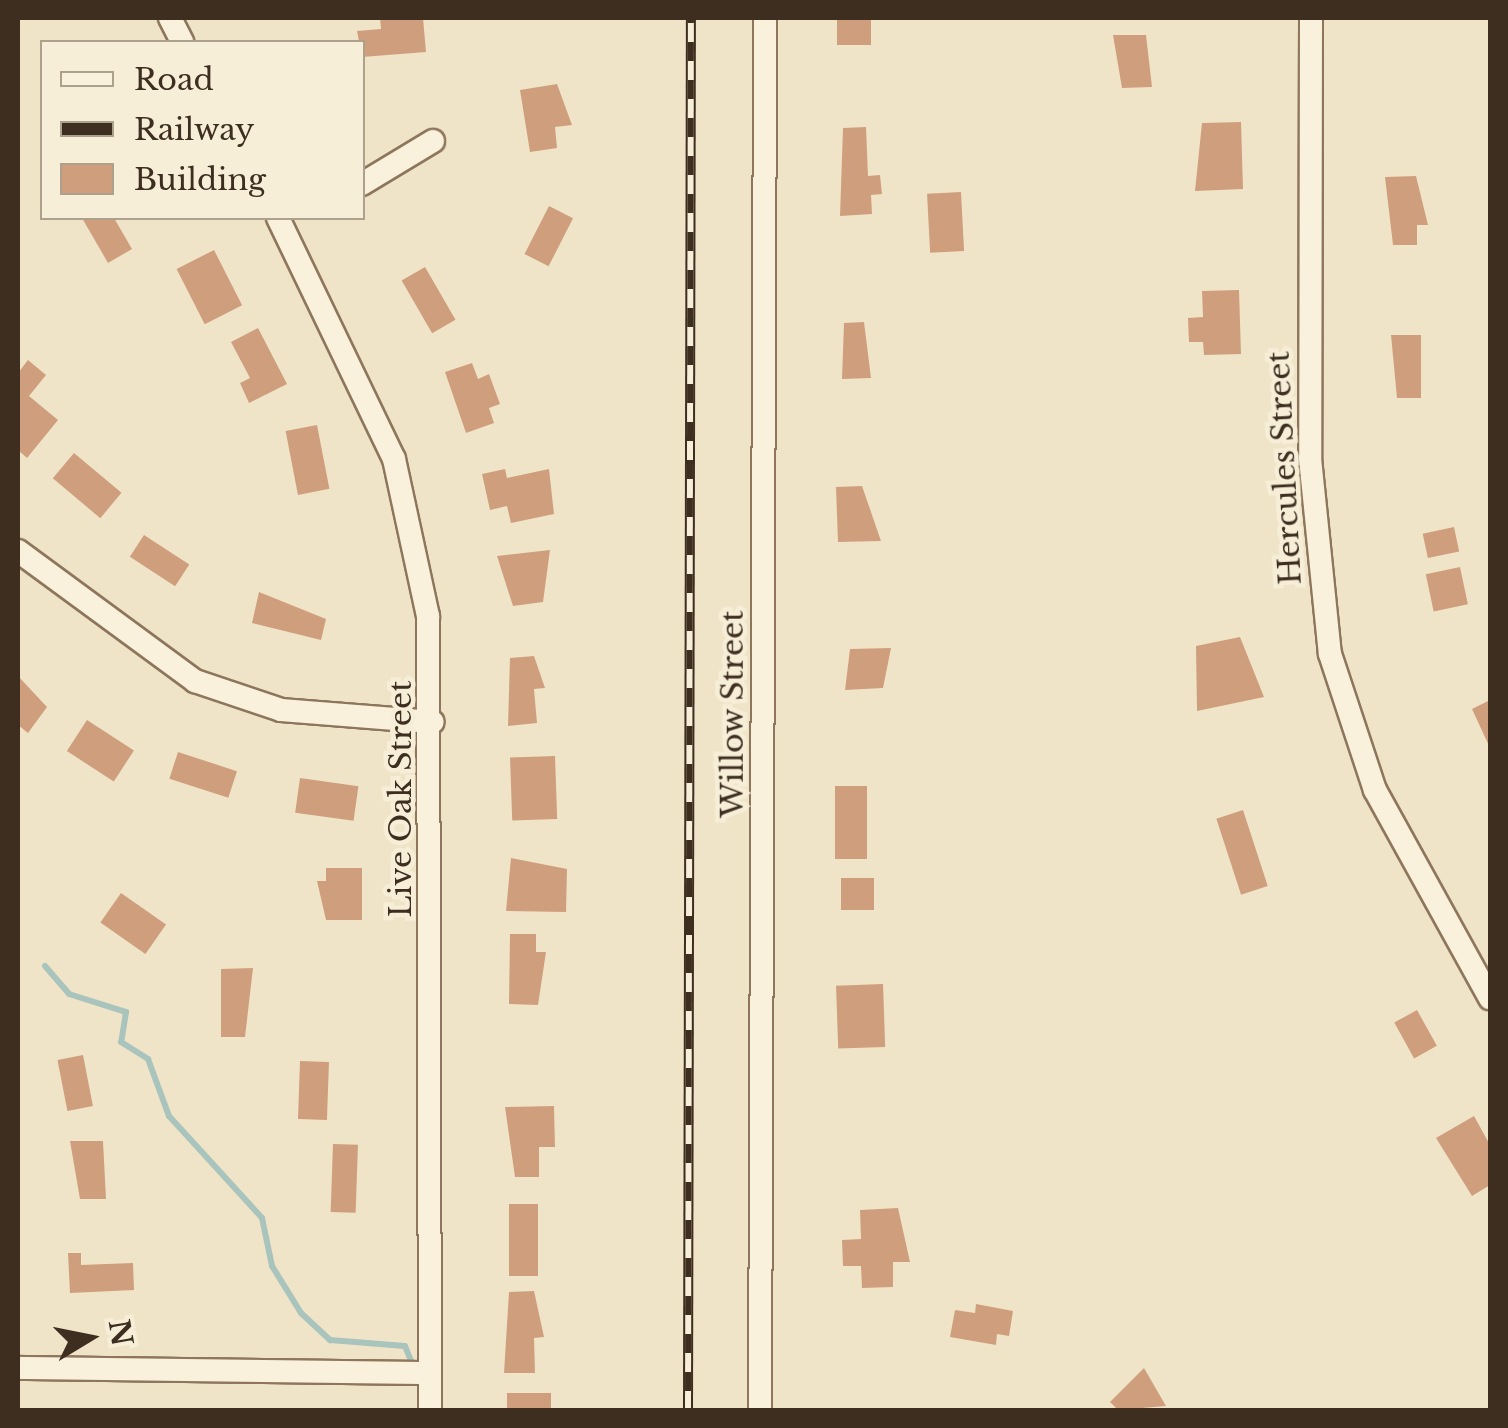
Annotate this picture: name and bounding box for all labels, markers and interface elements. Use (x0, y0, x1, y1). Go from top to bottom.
legend (40, 40, 365, 220)
text: Road (134, 61, 214, 98)
text: Railway (134, 111, 254, 148)
text: Building (134, 161, 266, 198)
street label: Hercules Street (1261, 350, 1309, 586)
street label: Willow Street (715, 610, 751, 818)
street label: Live Oak Street (383, 680, 419, 918)
north arrow (40, 1288, 140, 1388)
text: N (101, 1317, 140, 1349)

